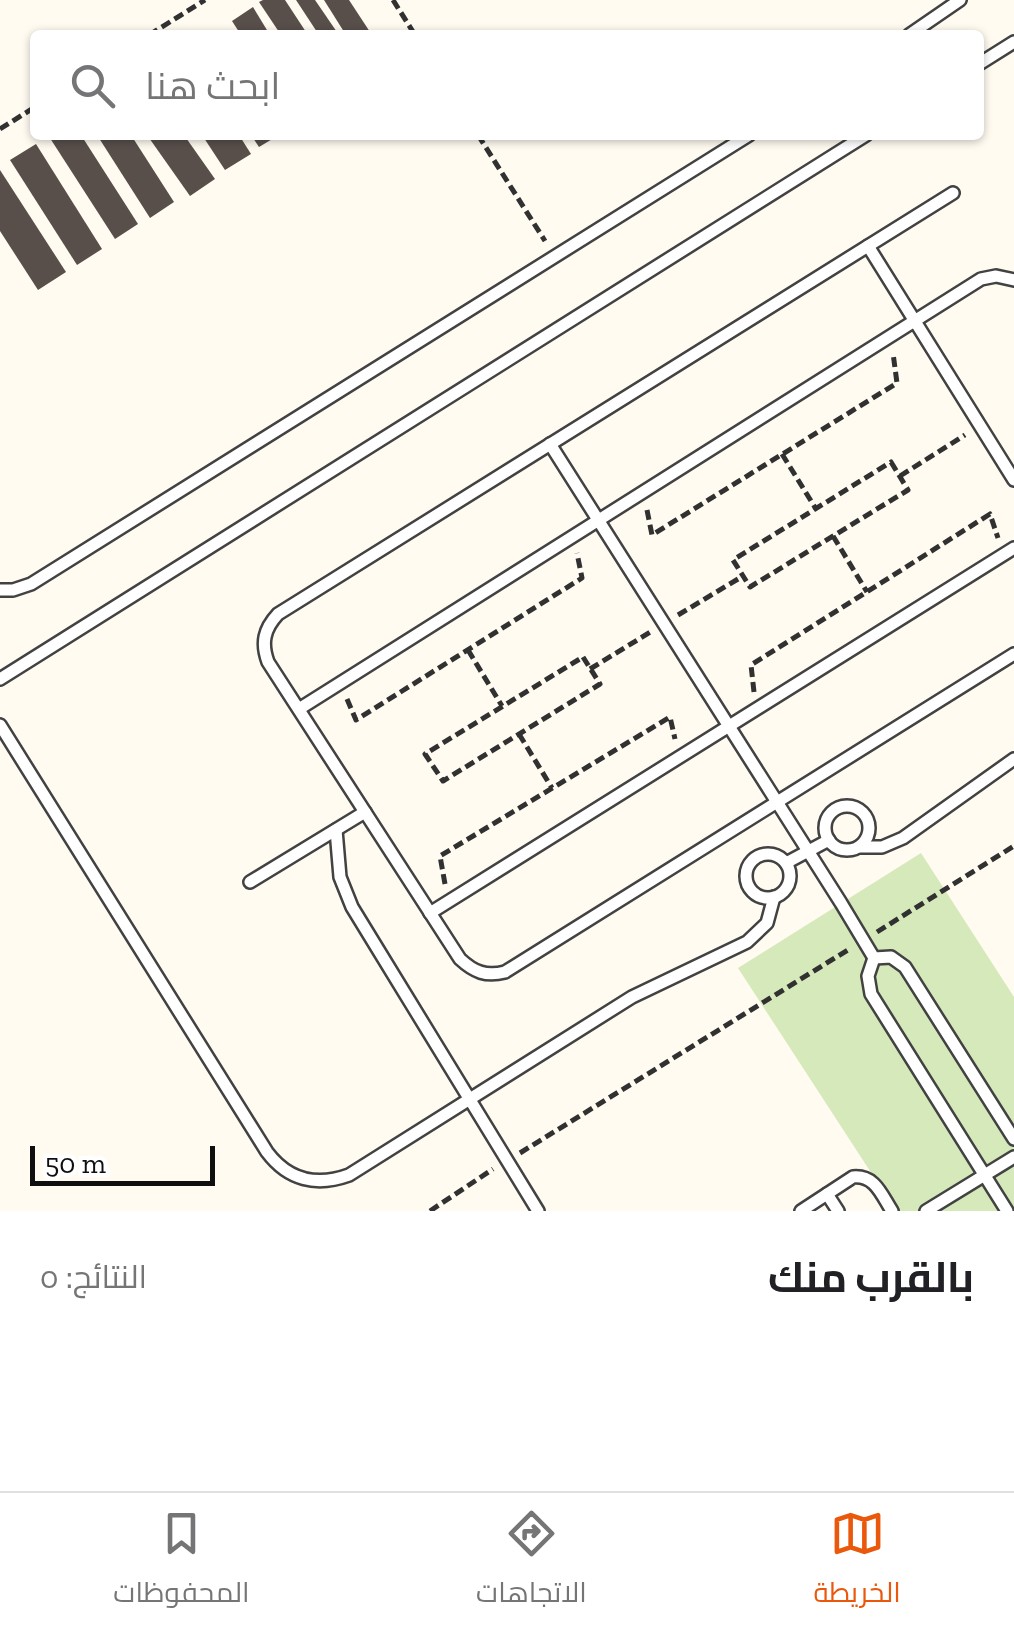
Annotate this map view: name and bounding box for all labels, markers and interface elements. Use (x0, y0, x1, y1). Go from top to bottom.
search box (30, 30, 984, 140)
icon: search (65, 58, 120, 113)
text: ابحث هنا (145, 63, 281, 109)
scale bar (30, 1141, 215, 1186)
text: 50 m (45, 1147, 106, 1180)
text: بالقرب منك (768, 1252, 974, 1303)
text: النتائج: 0 (40, 1258, 147, 1296)
tab: المحفوظات (113, 1506, 250, 1618)
tab: الاتجاهات (476, 1506, 587, 1618)
tab: الخريطة (813, 1506, 901, 1618)

